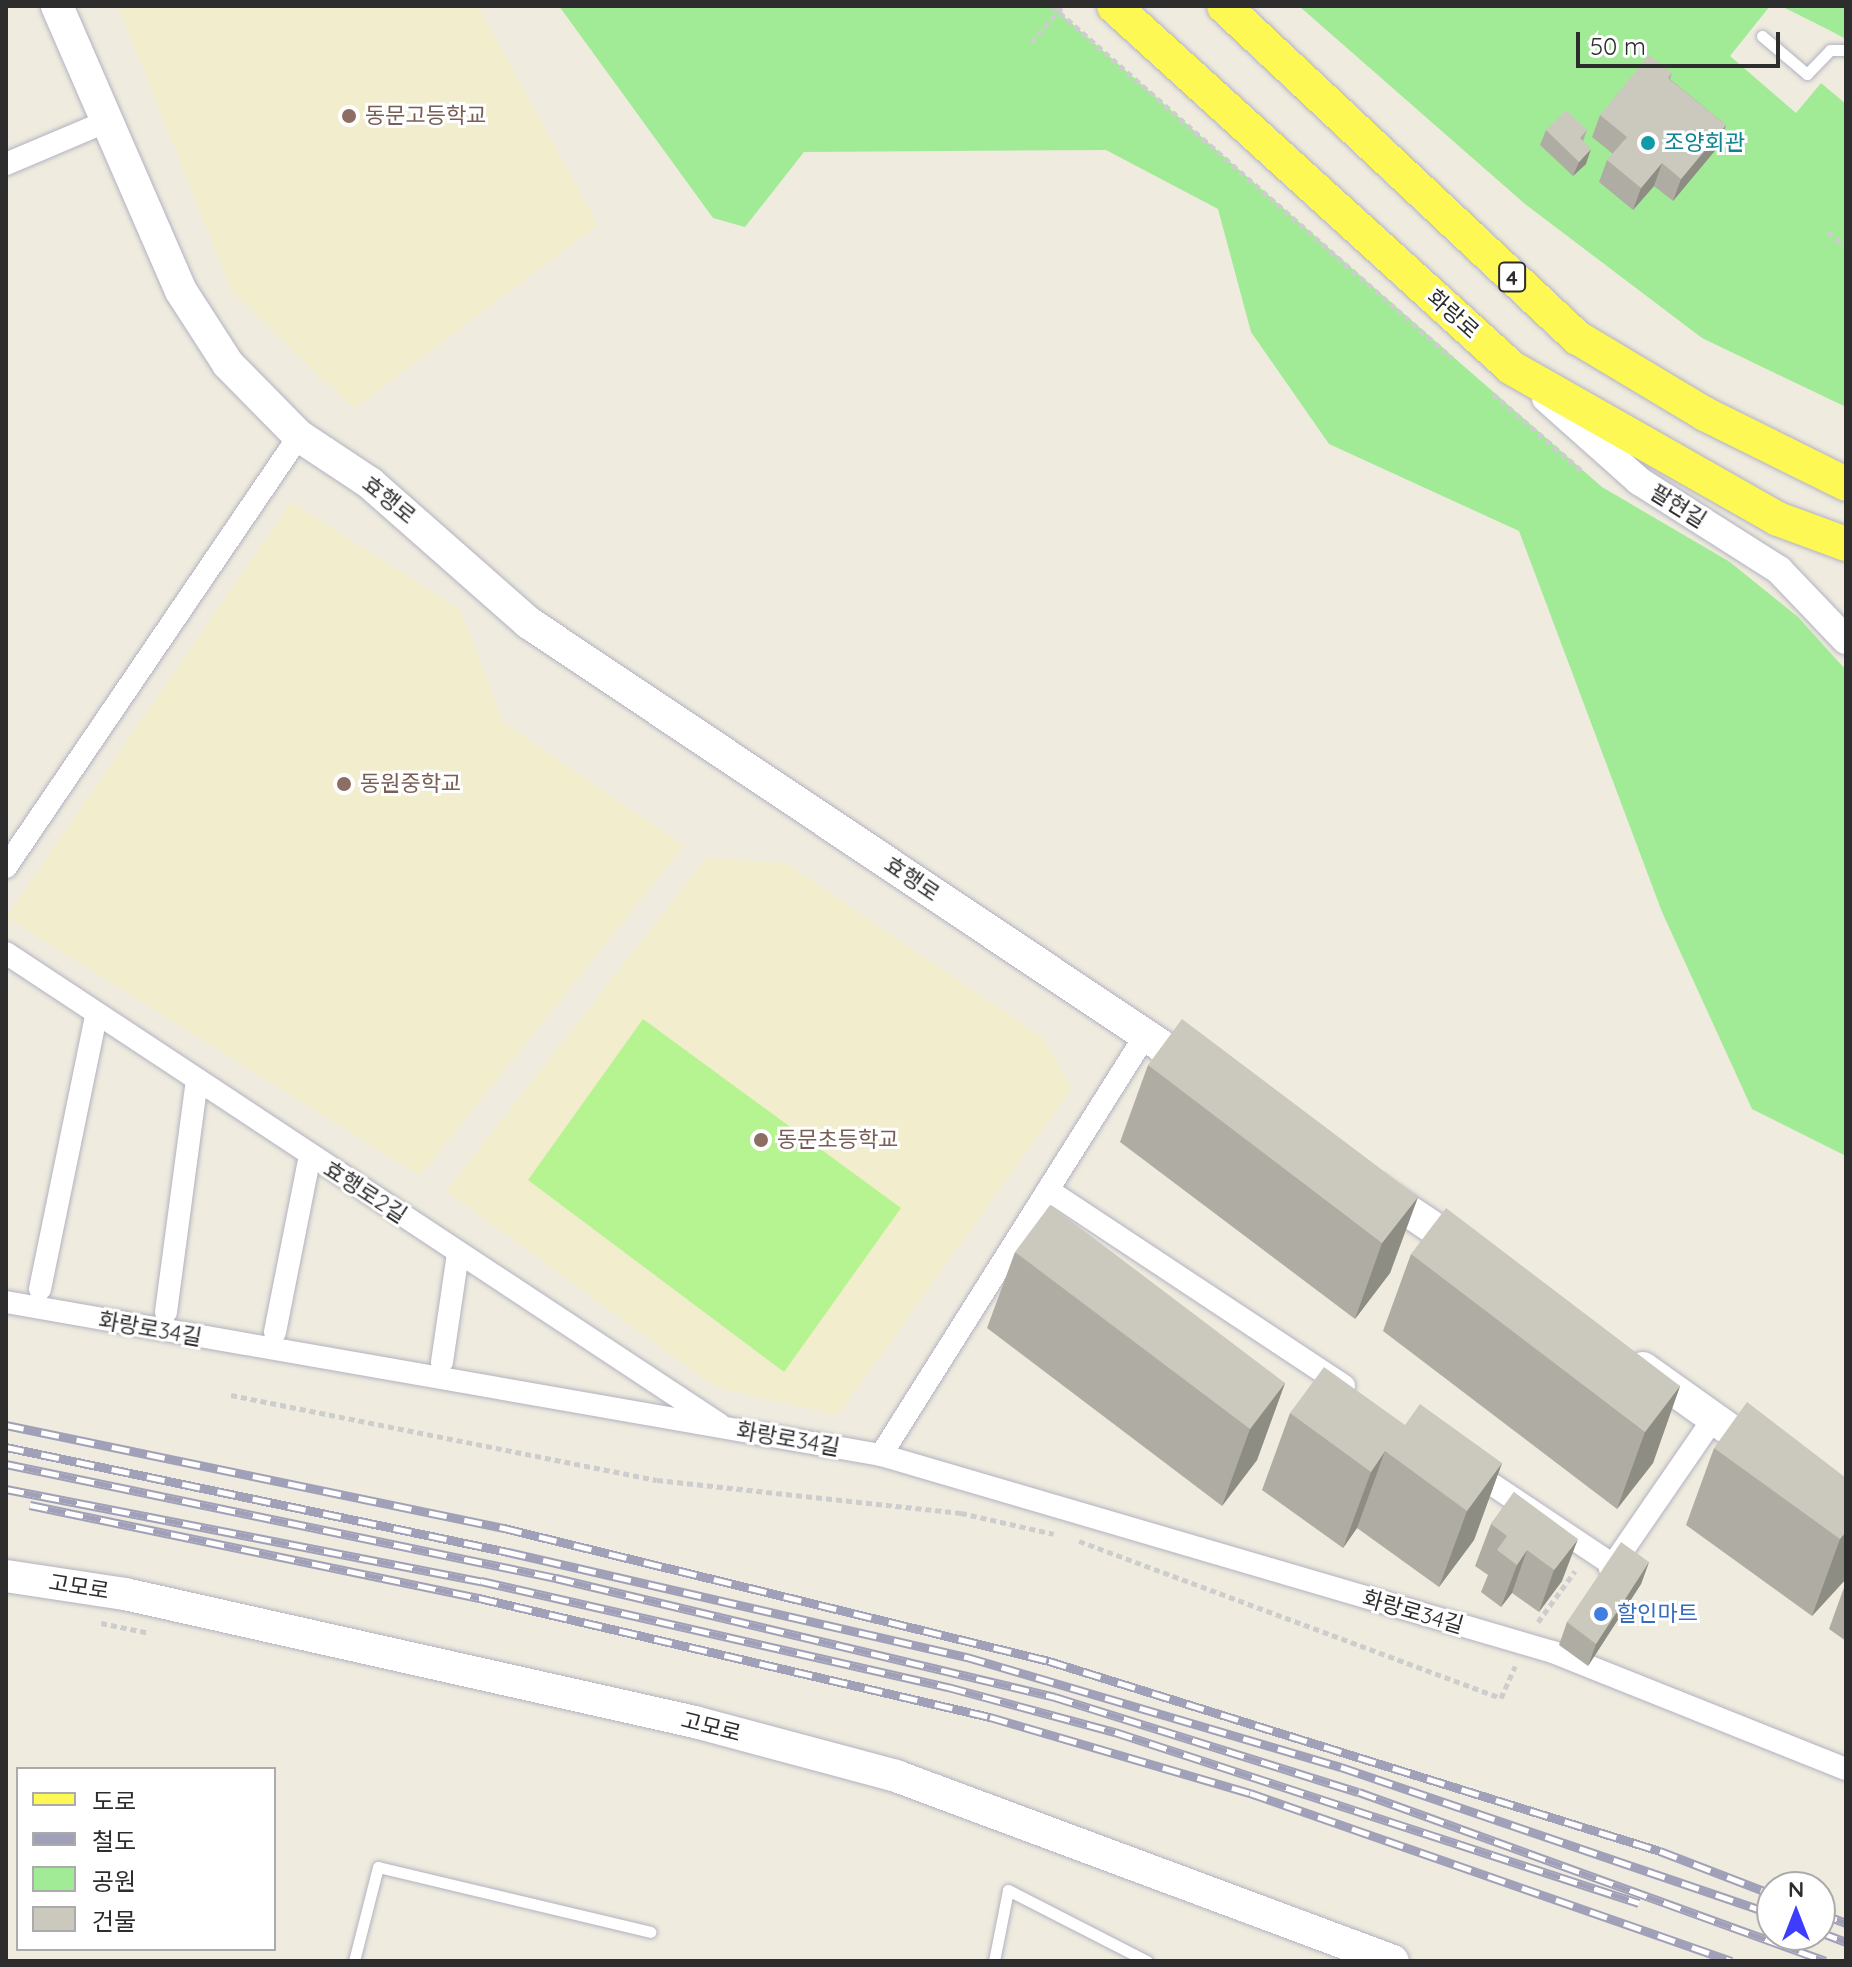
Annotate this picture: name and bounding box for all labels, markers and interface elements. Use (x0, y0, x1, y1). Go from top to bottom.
scale bar (1580, 16, 1784, 66)
text: 50 m (1590, 31, 1646, 61)
place label: 동문고등학교 (365, 103, 486, 129)
marker: 동문고등학교 (340, 107, 358, 125)
place label: 조양회관 (1664, 130, 1745, 156)
marker: 조양회관 (1639, 134, 1657, 152)
road number: 4 (1498, 261, 1526, 293)
street label: 화랑로 (1422, 284, 1484, 344)
street label: 효행로 (357, 471, 421, 529)
street label: 팔현길 (1645, 479, 1711, 533)
place label: 동원중학교 (360, 771, 461, 797)
marker: 동원중학교 (335, 775, 353, 793)
street label: 효행로 (879, 851, 945, 907)
place label: 동문초등학교 (777, 1127, 898, 1153)
marker: 동문초등학교 (752, 1131, 770, 1149)
street label: 효행로2길 (319, 1156, 411, 1228)
street label: 화랑로34길 (96, 1307, 204, 1351)
street label: 화랑로34길 (734, 1417, 842, 1461)
street label: 고모로 (47, 1569, 111, 1605)
street label: 화랑로34길 (1359, 1585, 1467, 1639)
place label: 할인마트 (1617, 1601, 1698, 1627)
marker: 할인마트 (1592, 1605, 1610, 1623)
street label: 고모로 (678, 1707, 744, 1747)
legend (16, 1767, 276, 1951)
text: 도로 (92, 1786, 136, 1816)
text: 철도 (92, 1826, 136, 1856)
text: 공원 (92, 1866, 136, 1896)
north arrow (1756, 1871, 1836, 1951)
text: N (1788, 1875, 1804, 1903)
text: 건물 (92, 1906, 136, 1936)

